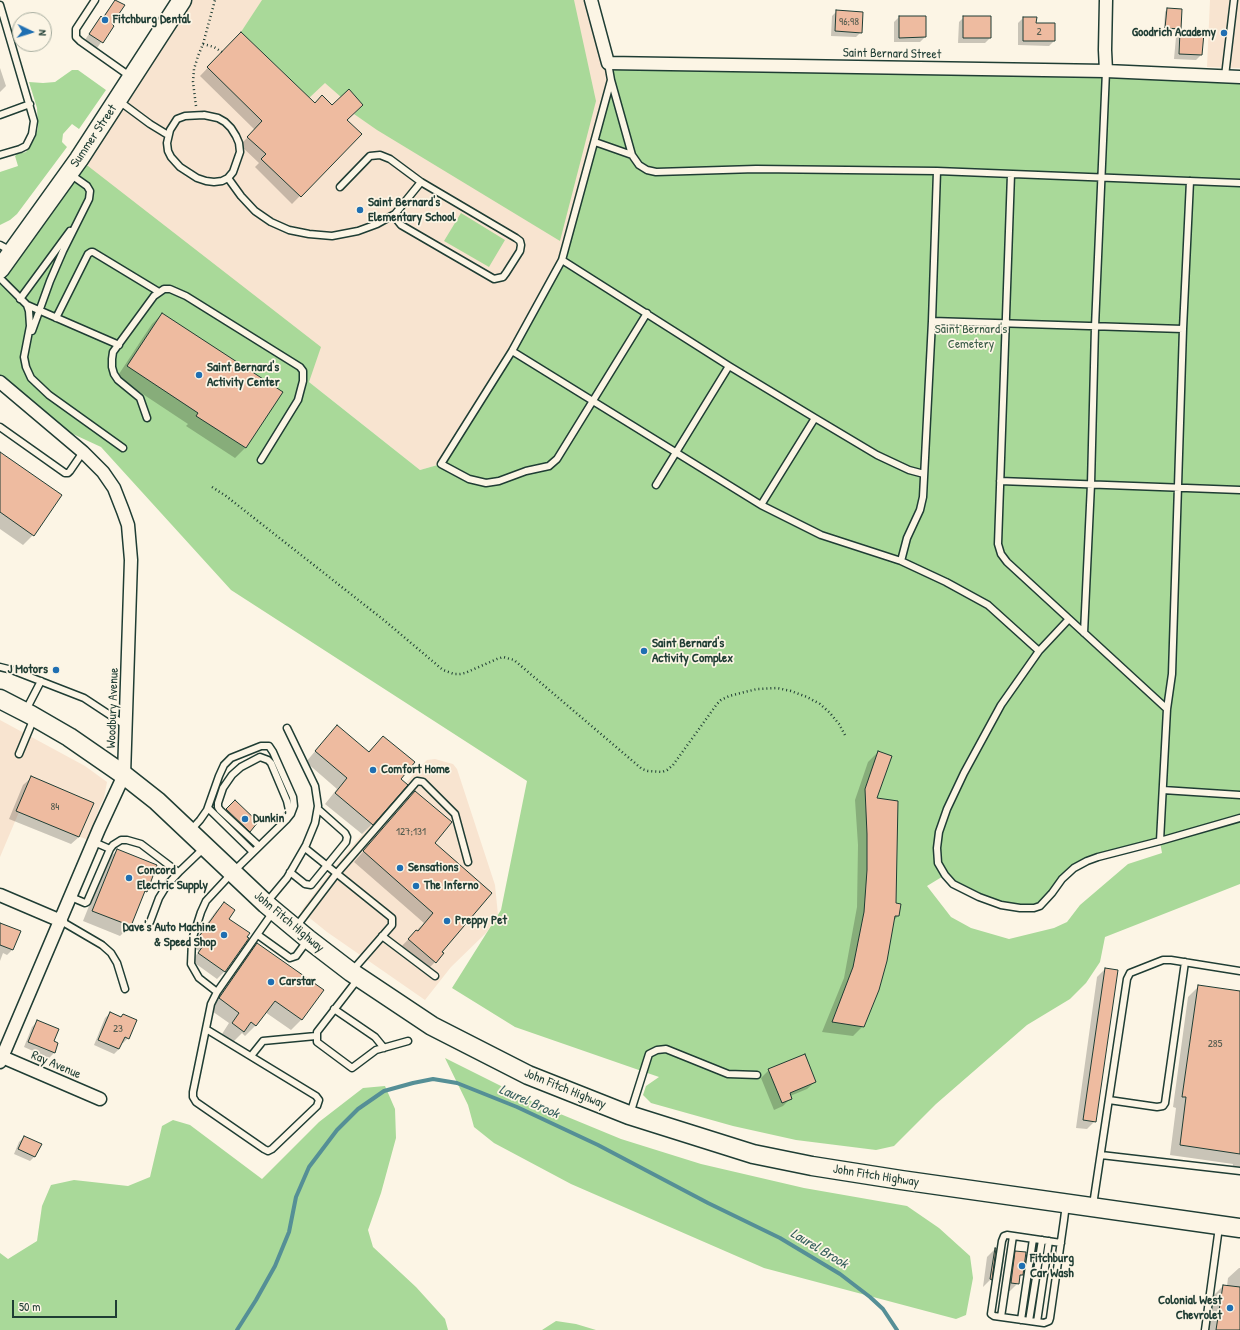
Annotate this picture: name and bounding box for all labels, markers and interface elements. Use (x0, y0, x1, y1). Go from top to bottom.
north arrow (12, 12, 52, 52)
place label: Fitchburg Dental (113, 12, 190, 28)
marker: Fitchburg Dental (100, 15, 110, 25)
house number: 96;98 (839, 15, 859, 29)
house number: 2 (1036, 25, 1042, 39)
place label: Goodrich Academy (1132, 25, 1216, 41)
marker: Goodrich Academy (1219, 28, 1229, 38)
text: N (36, 29, 50, 36)
street label: Saint Bernard Street (843, 45, 941, 63)
street label: Summer Street (67, 102, 121, 170)
place label: Saint Bernard's Elementary School (368, 195, 456, 226)
marker: Saint Bernard's Elementary School (355, 205, 365, 215)
park label: Saint Bernard's Cemetery (935, 322, 1007, 353)
place label: Saint Bernard's Activity Center (207, 360, 280, 391)
marker: Saint Bernard's Activity Center (194, 370, 204, 380)
place label: Saint Bernard's Activity Complex (652, 636, 733, 667)
marker: Saint Bernard's Activity Complex (639, 646, 649, 656)
place label: J Motors (8, 662, 48, 678)
marker: J Motors (51, 665, 61, 675)
street label: Woodbury Avenue (104, 667, 122, 749)
place label: Comfort Home (381, 762, 450, 778)
marker: Comfort Home (368, 765, 378, 775)
house number: 84 (51, 800, 59, 814)
place label: Dunkin' (253, 811, 287, 827)
marker: Dunkin' (240, 814, 250, 824)
house number: 127;131 (396, 825, 426, 839)
place label: Sensations (408, 860, 459, 876)
place label: Concord Electric Supply (137, 863, 208, 894)
marker: Sensations (395, 863, 405, 873)
marker: Concord Electric Supply (124, 873, 134, 883)
place label: The Inferno (424, 878, 479, 894)
marker: The Inferno (411, 881, 421, 891)
street label: John Fitch Highway (251, 888, 327, 956)
place label: Preppy Pet (455, 913, 507, 929)
marker: Preppy Pet (442, 916, 452, 926)
place label: Dave's Auto Machine & Speed Shop (123, 920, 216, 951)
marker: Dave's Auto Machine & Speed Shop (219, 930, 229, 940)
place label: Carstar (279, 974, 316, 990)
marker: Carstar (266, 977, 276, 987)
house number: 23 (113, 1022, 123, 1036)
house number: 285 (1208, 1037, 1222, 1051)
street label: Ray Avenue (29, 1048, 83, 1082)
street label: John Fitch Highway (522, 1065, 608, 1113)
water label: Laurel Brook (496, 1081, 562, 1123)
street label: John Fitch Highway (832, 1161, 920, 1191)
water label: Laurel Brook (787, 1225, 851, 1273)
place label: Fitchburg Car Wash (1030, 1251, 1074, 1282)
marker: Fitchburg Car Wash (1017, 1261, 1027, 1271)
scale bar (14, 1292, 119, 1318)
place label: Colonial West Chevrolet (1158, 1293, 1222, 1324)
text: 50 m (19, 1298, 40, 1315)
marker: Colonial West Chevrolet (1225, 1303, 1235, 1313)

